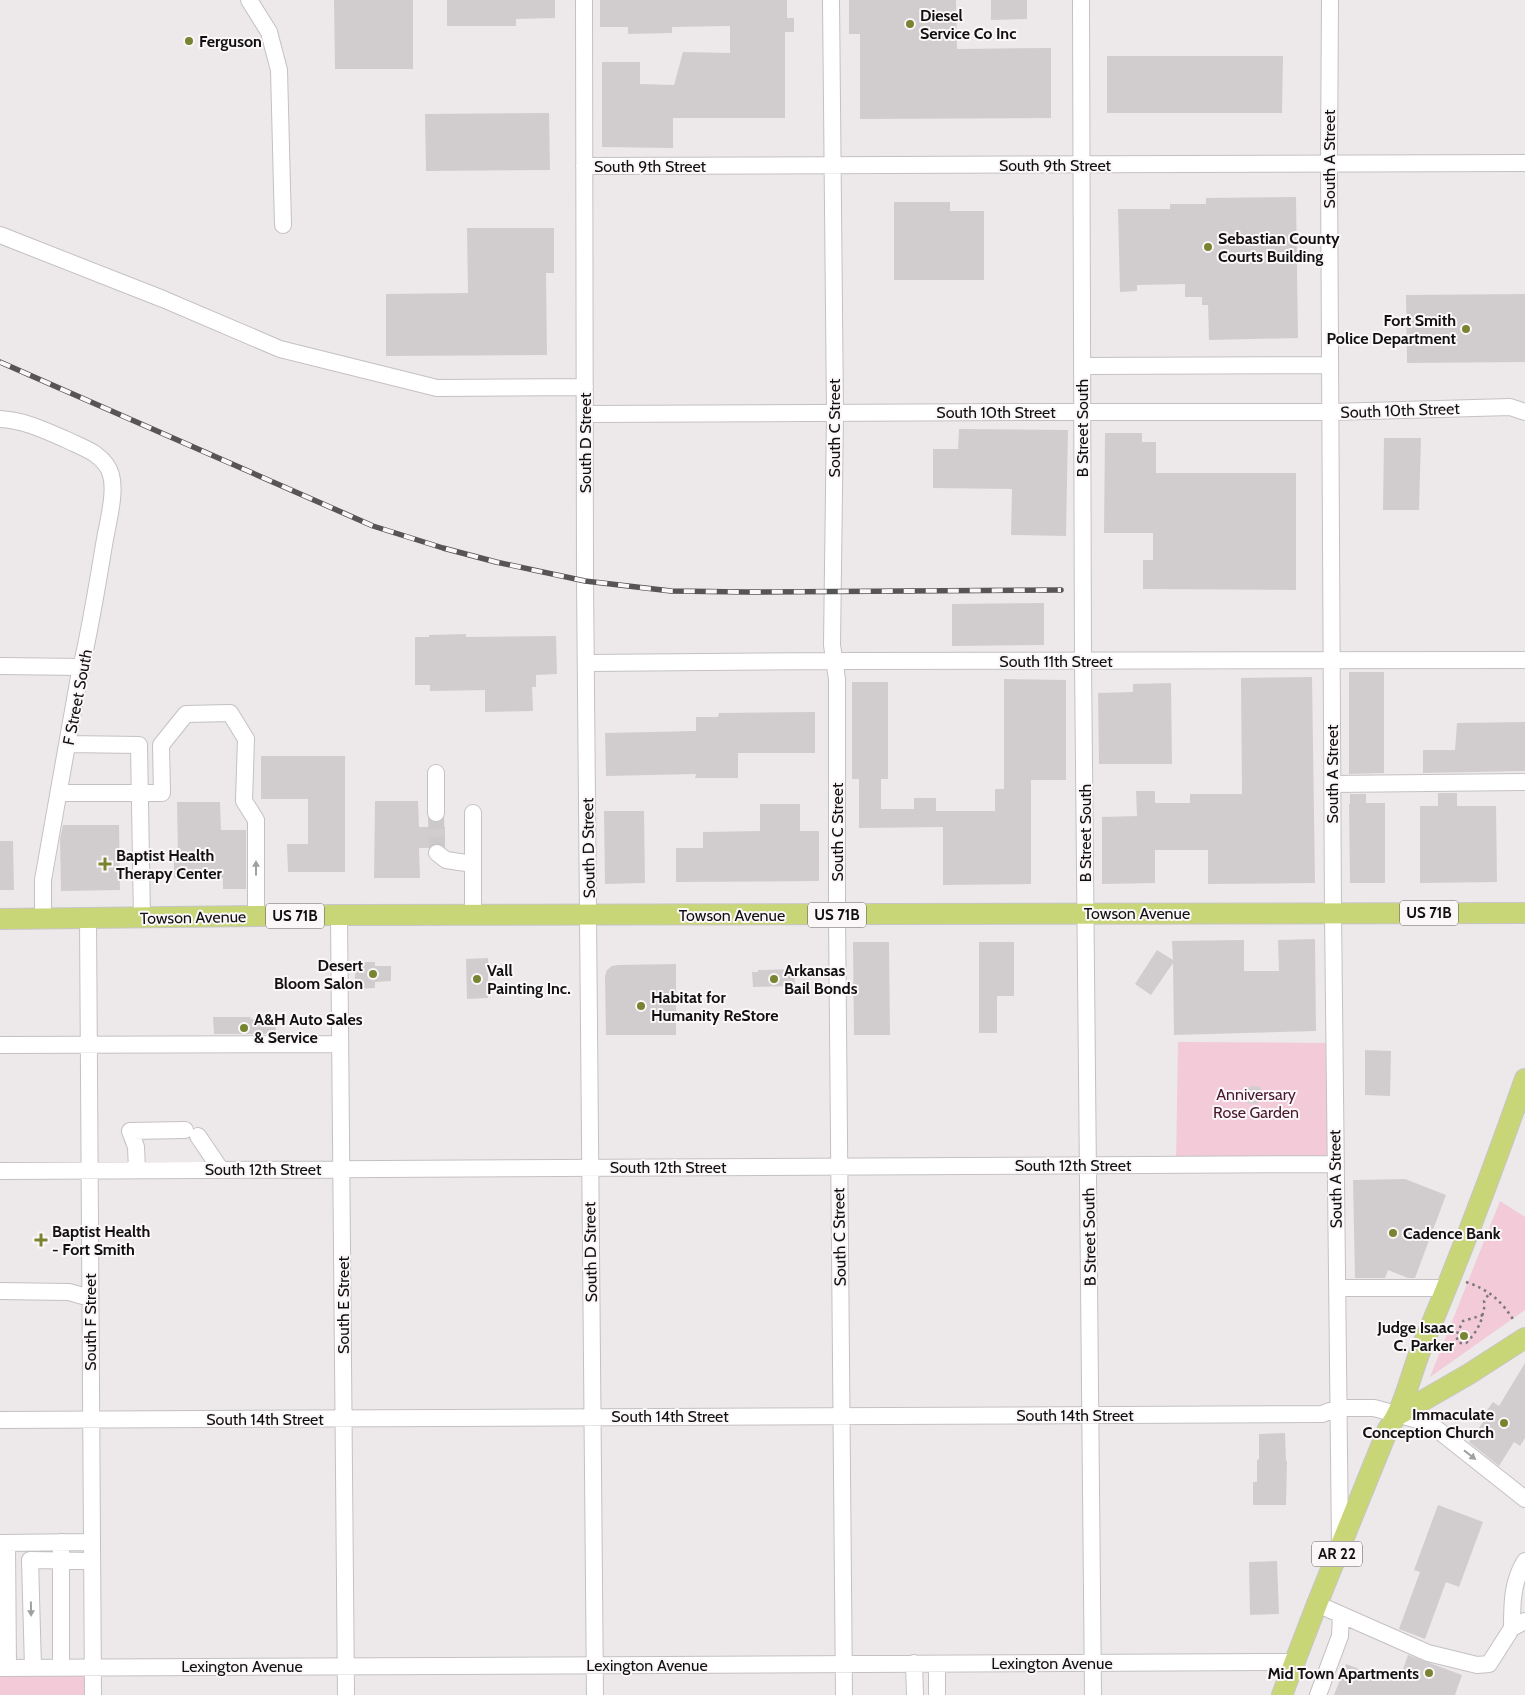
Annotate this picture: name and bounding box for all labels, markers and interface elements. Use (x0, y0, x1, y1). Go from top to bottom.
place label: Diesel Service Co Inc (920, 6, 1016, 43)
marker: Diesel Service Co Inc (904, 18, 916, 30)
place label: Ferguson (199, 32, 262, 51)
marker: Ferguson (183, 35, 195, 47)
street label: South A Street (1320, 109, 1339, 208)
street label: South 9th Street (999, 156, 1112, 175)
street label: South 9th Street (594, 157, 707, 176)
place label: Sebastian County Courts Building (1218, 229, 1340, 266)
marker: Sebastian County Courts Building (1202, 241, 1214, 253)
place label: Fort Smith Police Department (1326, 311, 1456, 348)
marker: Fort Smith Police Department (1460, 323, 1472, 335)
street label: South C Street (825, 378, 844, 477)
street label: B Street South (1073, 379, 1092, 477)
street label: South D Street (576, 392, 595, 493)
street label: South 10th Street (1340, 399, 1461, 422)
street label: South 10th Street (936, 403, 1056, 422)
street label: F Street South (59, 648, 96, 747)
street label: South 11th Street (999, 652, 1113, 671)
street label: South A Street (1323, 724, 1342, 823)
street label: South C Street (828, 782, 847, 881)
street label: B Street South (1076, 784, 1095, 882)
street label: South D Street (578, 797, 599, 898)
place label: Baptist Health Therapy Center (116, 846, 222, 883)
marker: Baptist Health Therapy Center (98, 857, 112, 871)
one-way arrow (252, 859, 260, 875)
road number: US 71B (1400, 900, 1458, 926)
road number: US 71B (808, 902, 866, 928)
road number: US 71B (266, 904, 324, 928)
street label: Towson Avenue (1084, 904, 1190, 923)
street label: Towson Avenue (679, 906, 785, 925)
street label: Towson Avenue (140, 907, 246, 928)
place label: Desert Bloom Salon (274, 956, 363, 993)
place label: Vall Painting Inc. (487, 961, 571, 998)
place label: Arkansas Bail Bonds (784, 961, 858, 998)
marker: Desert Bloom Salon (367, 968, 379, 980)
marker: Vall Painting Inc. (471, 973, 483, 985)
marker: Arkansas Bail Bonds (768, 973, 780, 985)
place label: Habitat for Humanity ReStore (651, 988, 778, 1025)
marker: Habitat for Humanity ReStore (635, 1000, 647, 1012)
place label: A&H Auto Sales & Service (254, 1010, 363, 1047)
marker: A&H Auto Sales & Service (238, 1022, 250, 1034)
park label: Anniversary Rose Garden (1213, 1085, 1299, 1122)
street label: South A Street (1325, 1129, 1346, 1229)
street label: South 12th Street (1015, 1156, 1132, 1175)
street label: South 12th Street (610, 1158, 727, 1177)
street label: South 12th Street (205, 1160, 322, 1179)
street label: South C Street (829, 1187, 850, 1287)
street label: B Street South (1079, 1188, 1100, 1286)
street label: South D Street (580, 1201, 601, 1302)
place label: Baptist Health - Fort Smith (52, 1222, 150, 1259)
place label: Cadence Bank (1403, 1224, 1501, 1243)
marker: Cadence Bank (1387, 1227, 1399, 1239)
marker: Baptist Health - Fort Smith (34, 1233, 48, 1247)
street label: South E Street (334, 1256, 353, 1354)
street label: South F Street (81, 1273, 100, 1371)
place label: Judge Isaac C. Parker (1377, 1318, 1455, 1355)
marker: Judge Isaac C. Parker (1458, 1330, 1470, 1342)
place label: Immaculate Conception Church (1362, 1405, 1494, 1442)
street label: South 14th Street (1016, 1406, 1134, 1425)
street label: South 14th Street (611, 1407, 729, 1426)
street label: South 14th Street (206, 1410, 324, 1429)
marker: Immaculate Conception Church (1498, 1417, 1510, 1429)
one-way arrow (1463, 1450, 1476, 1461)
road number: AR 22 (1312, 1542, 1362, 1566)
one-way arrow (28, 1601, 36, 1617)
street label: Lexington Avenue (991, 1654, 1113, 1673)
street label: Lexington Avenue (586, 1656, 708, 1675)
street label: Lexington Avenue (181, 1657, 303, 1676)
place label: Mid Town Apartments (1267, 1664, 1419, 1683)
marker: Mid Town Apartments (1423, 1667, 1435, 1679)

